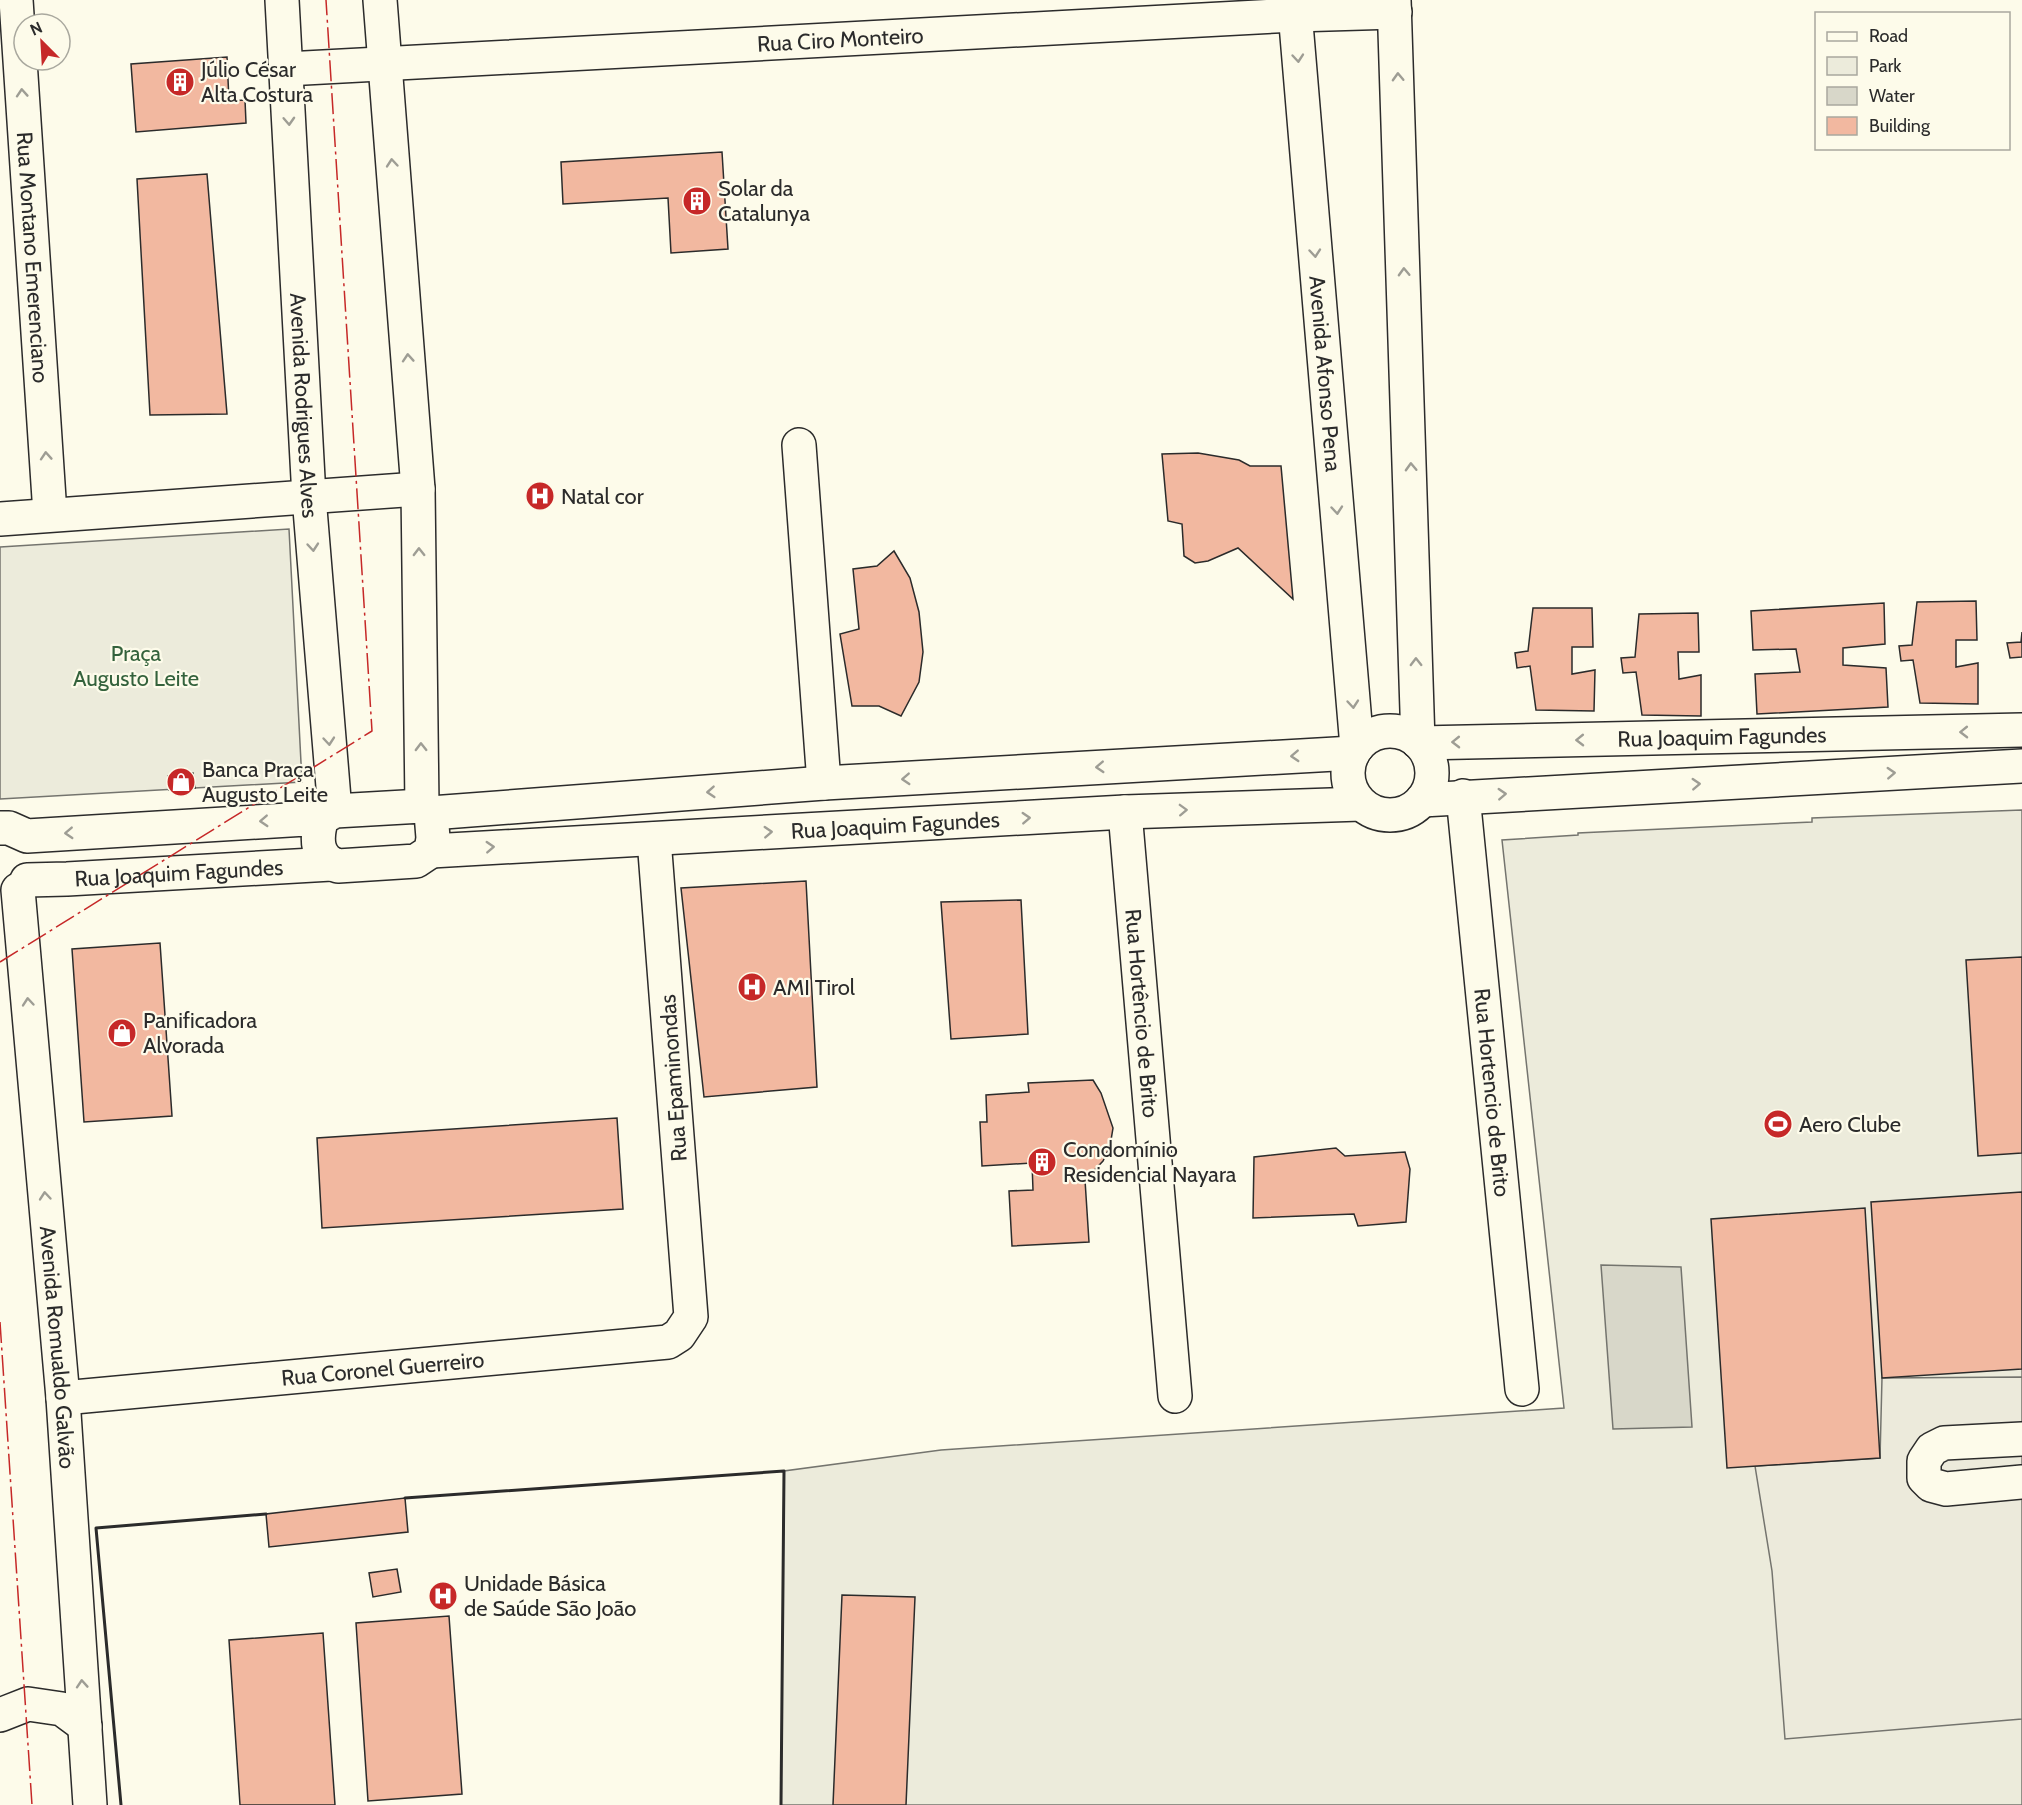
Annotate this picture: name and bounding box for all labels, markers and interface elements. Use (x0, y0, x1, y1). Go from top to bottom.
north arrow (12, 12, 72, 72)
legend (1815, 12, 2010, 150)
text: N (27, 18, 45, 40)
street label: Rua Ciro Monteiro (756, 22, 924, 58)
text: Road (1869, 25, 1908, 47)
one-way arrow (1291, 54, 1304, 63)
text: Park (1869, 55, 1902, 77)
place label: Júlio César Alta Costura (200, 56, 314, 108)
building icon: Júlio César Alta Costura (164, 66, 196, 98)
one-way arrow (1391, 73, 1404, 82)
text: Water (1869, 85, 1915, 107)
one-way arrow (16, 89, 29, 98)
text: Building (1869, 115, 1931, 137)
one-way arrow (282, 117, 295, 126)
street label: Rua Montano Emerenciano (11, 131, 54, 384)
one-way arrow (386, 159, 399, 168)
place label: Solar da Catalunya (718, 175, 811, 227)
building icon: Solar da Catalunya (681, 185, 713, 217)
one-way arrow (1308, 248, 1321, 257)
one-way arrow (1398, 268, 1410, 277)
street label: Avenida Afonso Pena (1303, 275, 1347, 473)
street label: Avenida Rodrigues Alves (284, 292, 324, 519)
one-way arrow (402, 353, 415, 362)
one-way arrow (40, 451, 53, 460)
one-way arrow (1404, 463, 1417, 472)
hospital icon: Natal cor (524, 480, 556, 512)
place label: Natal cor (561, 483, 644, 510)
one-way arrow (1330, 505, 1343, 514)
one-way arrow (307, 542, 320, 551)
one-way arrow (413, 548, 425, 557)
park label: Praça Augusto Leite (73, 640, 199, 692)
one-way arrow (1410, 658, 1423, 667)
one-way arrow (1346, 699, 1359, 709)
street label: Rua Joaquim Fagundes (1617, 721, 1827, 753)
one-way arrow (1959, 725, 1968, 738)
one-way arrow (1575, 734, 1584, 746)
one-way arrow (322, 736, 335, 745)
one-way arrow (1452, 736, 1461, 749)
one-way arrow (415, 743, 427, 752)
one-way arrow (1290, 749, 1299, 762)
place label: Banca Praça Augusto Leite (202, 756, 328, 808)
one-way arrow (1096, 761, 1105, 774)
shop icon: Banca Praça Augusto Leite (165, 766, 197, 798)
one-way arrow (1887, 767, 1896, 780)
one-way arrow (901, 772, 910, 785)
one-way arrow (1692, 777, 1701, 790)
one-way arrow (706, 785, 716, 798)
one-way arrow (1497, 788, 1506, 801)
one-way arrow (1179, 804, 1188, 816)
street label: Rua Joaquim Fagundes (790, 806, 1000, 845)
one-way arrow (1021, 811, 1030, 824)
one-way arrow (259, 815, 268, 828)
one-way arrow (64, 826, 73, 839)
one-way arrow (764, 826, 773, 839)
one-way arrow (485, 841, 494, 854)
street label: Rua Joaquim Fagundes (74, 854, 284, 893)
street label: Rua Hortêncio de Brito (1119, 908, 1164, 1119)
hospital icon: AMI Tirol (736, 971, 768, 1003)
place label: AMI Tirol (773, 974, 856, 1001)
street label: Rua Hortencio de Brito (1468, 987, 1516, 1198)
street label: Rua Epaminondas (654, 994, 693, 1162)
one-way arrow (22, 997, 35, 1007)
place label: Panificadora Alvorada (143, 1007, 257, 1059)
shop icon: Panificadora Alvorada (106, 1017, 138, 1049)
sports icon: Aero Clube (1762, 1108, 1794, 1140)
place label: Aero Clube (1799, 1111, 1901, 1138)
place label: Condomínio Residencial Nayara (1063, 1136, 1237, 1188)
building icon: Condomínio Residencial Nayara (1026, 1146, 1058, 1178)
one-way arrow (39, 1192, 52, 1201)
street label: Avenida Romualdo Galvão (34, 1225, 81, 1470)
street label: Rua Coronel Guerreiro (280, 1346, 485, 1392)
place label: Unidade Básica de Saúde São João (464, 1570, 636, 1622)
hospital icon: Unidade Básica de Saúde São João (427, 1580, 459, 1612)
one-way arrow (76, 1679, 89, 1688)

